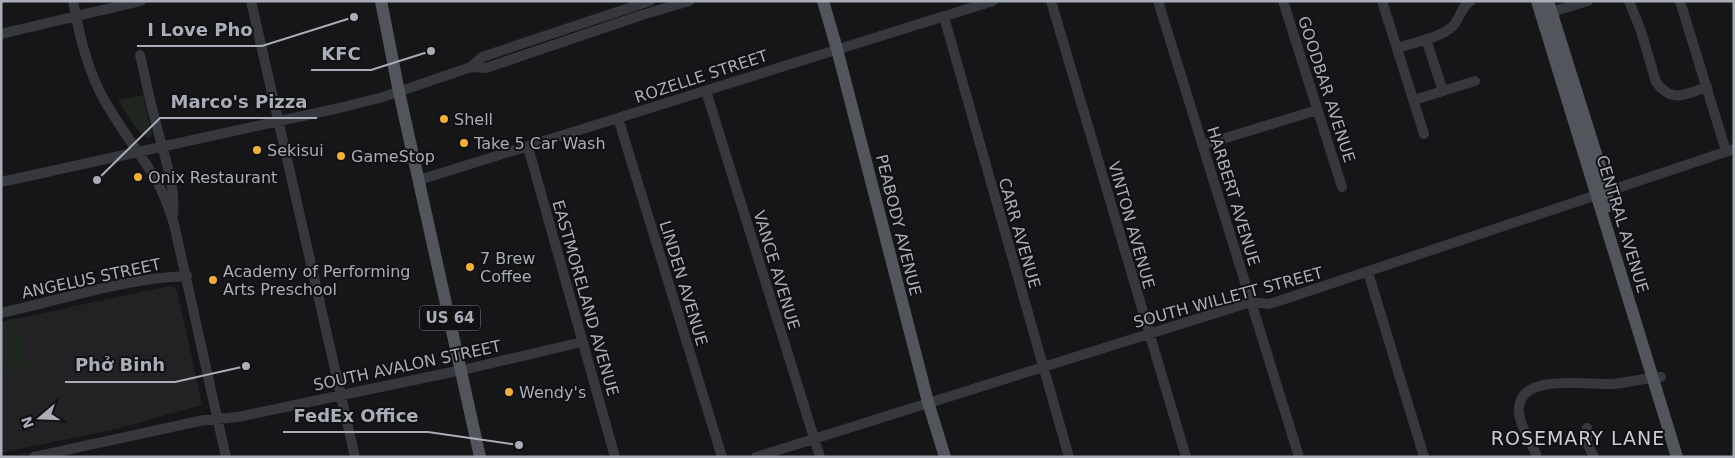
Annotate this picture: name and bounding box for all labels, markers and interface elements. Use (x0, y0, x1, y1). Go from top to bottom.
callout: I Love Pho (137, 13, 262, 46)
street label: GOODBAR AVENUE (1294, 14, 1359, 165)
text: I Love Pho (147, 19, 253, 40)
callout: KFC (311, 37, 371, 70)
text: KFC (321, 43, 361, 64)
street label: ROZELLE STREET (632, 46, 770, 107)
callout: Marco's Pizza (160, 85, 317, 118)
text: Marco's Pizza (171, 91, 307, 112)
place label: Shell (454, 110, 493, 129)
marker: Shell (438, 113, 450, 125)
street label: HARBERT AVENUE (1203, 124, 1264, 268)
place label: Take 5 Car Wash (473, 134, 606, 153)
marker: Take 5 Car Wash (458, 137, 470, 149)
place label: Sekisui (267, 141, 324, 160)
marker: Sekisui (251, 144, 263, 156)
place label: GameStop (351, 147, 435, 166)
marker: GameStop (335, 150, 347, 162)
street label: PEABODY AVENUE (872, 152, 925, 298)
street label: CENTRAL AVENUE (1593, 153, 1653, 295)
street label: VINTON AVENUE (1104, 159, 1159, 291)
place label: Onix Restaurant (148, 168, 277, 187)
marker: Onix Restaurant (132, 171, 144, 183)
street label: CARR AVENUE (995, 176, 1044, 291)
street label: EASTMORELAND AVENUE (548, 198, 623, 398)
street label: VANCE AVENUE (749, 208, 804, 332)
street label: LINDEN AVENUE (655, 218, 712, 348)
place label: 7 Brew Coffee (480, 249, 535, 286)
street label: ANGELUS STREET (20, 254, 163, 302)
marker: 7 Brew Coffee (464, 261, 476, 273)
place label: Academy of Performing Arts Preschool (223, 262, 410, 299)
street label: SOUTH WILLETT STREET (1131, 263, 1325, 332)
marker: Academy of Performing Arts Preschool (207, 274, 219, 286)
road number: US 64 (420, 306, 480, 330)
street label: SOUTH AVALON STREET (312, 336, 503, 395)
callout: Phở Binh (65, 349, 175, 382)
text: Phở Binh (75, 354, 165, 375)
place label: Wendy's (519, 383, 586, 402)
marker: Wendy's (503, 386, 515, 398)
north arrow (15, 393, 65, 443)
callout: FedEx Office (283, 399, 428, 432)
text: FedEx Office (293, 405, 419, 426)
text: N (18, 414, 37, 430)
district label: ROSEMARY LANE (1491, 427, 1665, 449)

